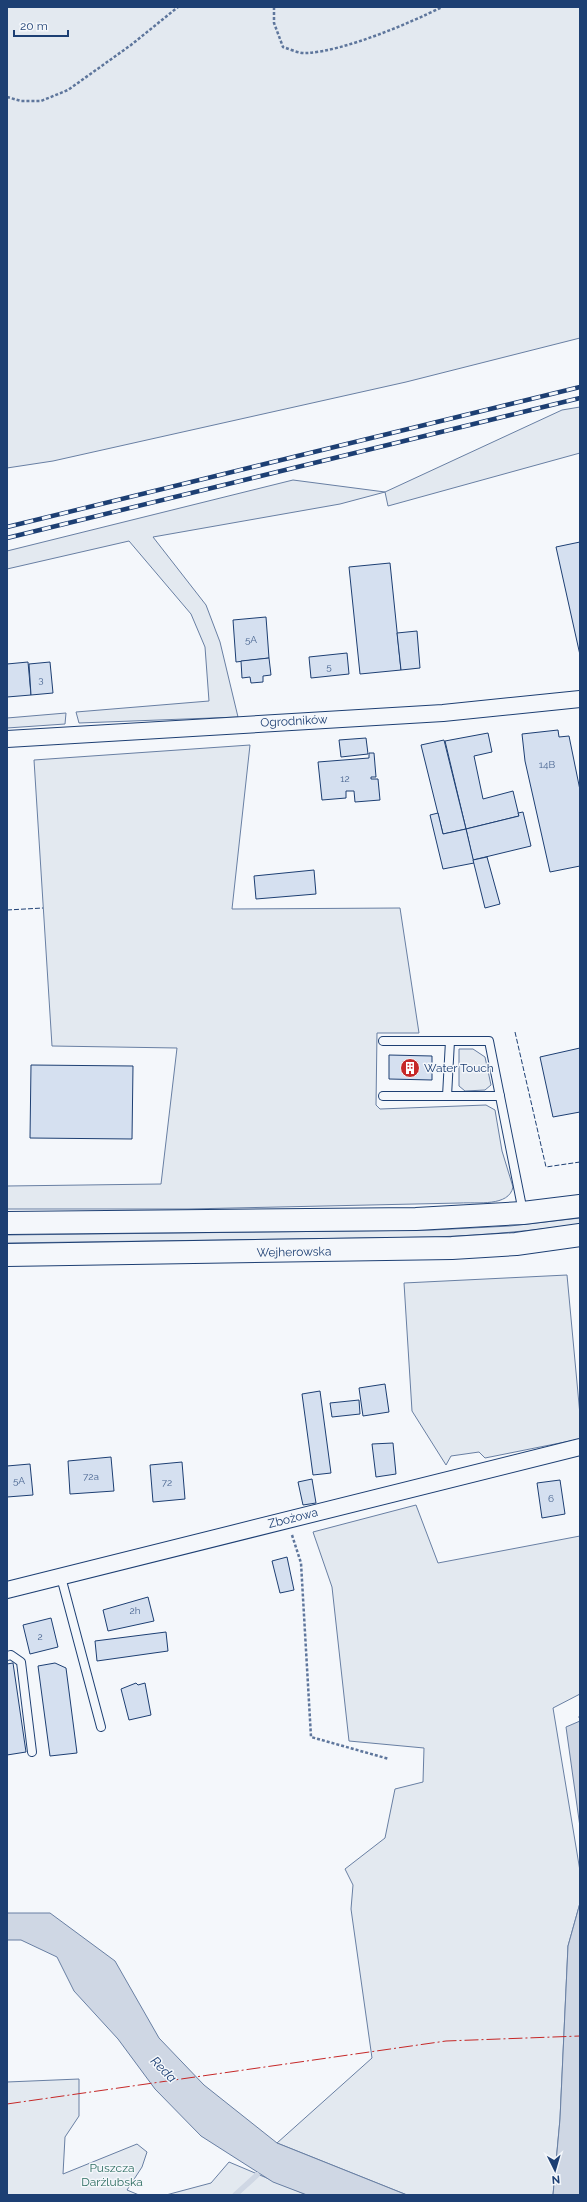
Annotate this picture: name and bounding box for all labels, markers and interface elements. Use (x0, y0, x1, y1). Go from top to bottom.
scale bar (14, 12, 68, 38)
text: 20 m (20, 19, 48, 33)
house number: 5A (245, 634, 257, 645)
house number: 5 (326, 661, 332, 672)
house number: 3 (38, 674, 44, 685)
street label: Ogrodników (260, 712, 328, 730)
house number: 14B (539, 759, 556, 770)
house number: 12 (340, 773, 350, 784)
building icon: Water Touch (399, 1057, 421, 1079)
place label: Water Touch (424, 1061, 494, 1075)
street label: Wejherowska (257, 1244, 331, 1260)
house number: 72a (83, 1471, 99, 1482)
house number: 5A (13, 1475, 25, 1486)
house number: 72 (162, 1477, 172, 1488)
house number: 6 (548, 1493, 554, 1504)
street label: Zbożowa (267, 1505, 319, 1531)
house number: 2h (129, 1605, 141, 1616)
house number: 2 (37, 1631, 43, 1642)
water label: Reda (148, 2053, 180, 2086)
north arrow (535, 2150, 575, 2190)
park label: Puszcza Darżlubska (81, 2161, 143, 2189)
text: N (551, 2173, 561, 2186)

